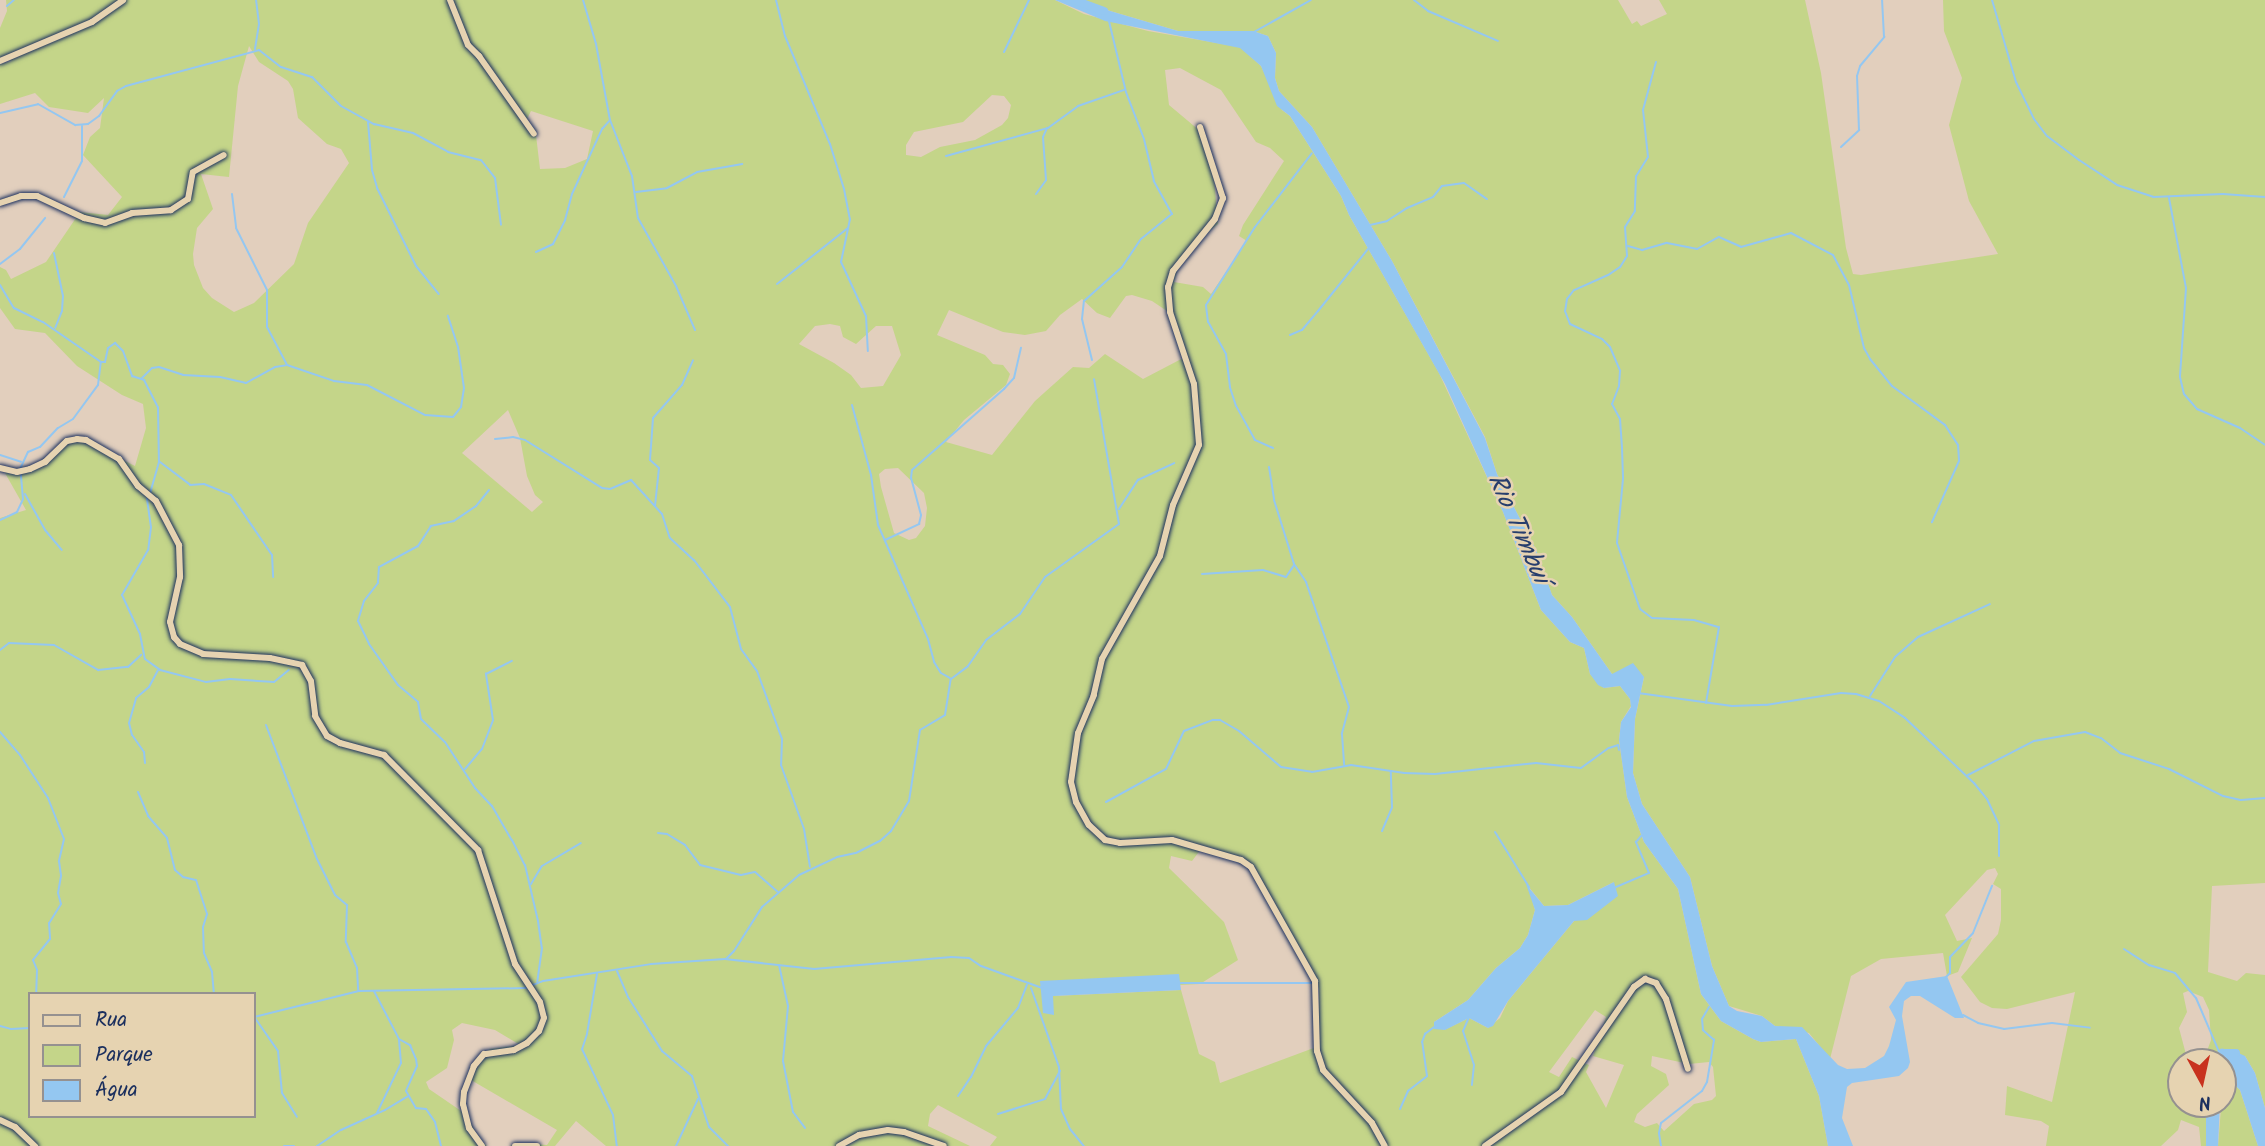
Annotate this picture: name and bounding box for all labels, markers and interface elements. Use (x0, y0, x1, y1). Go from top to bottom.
water label: Rio Timbuí (1479, 469, 1555, 589)
legend (28, 992, 256, 1118)
text: Rua (95, 1004, 127, 1037)
text: Parque (95, 1039, 153, 1072)
north arrow (2167, 1048, 2237, 1118)
text: Água (95, 1074, 138, 1107)
text: N (2197, 1086, 2213, 1118)

